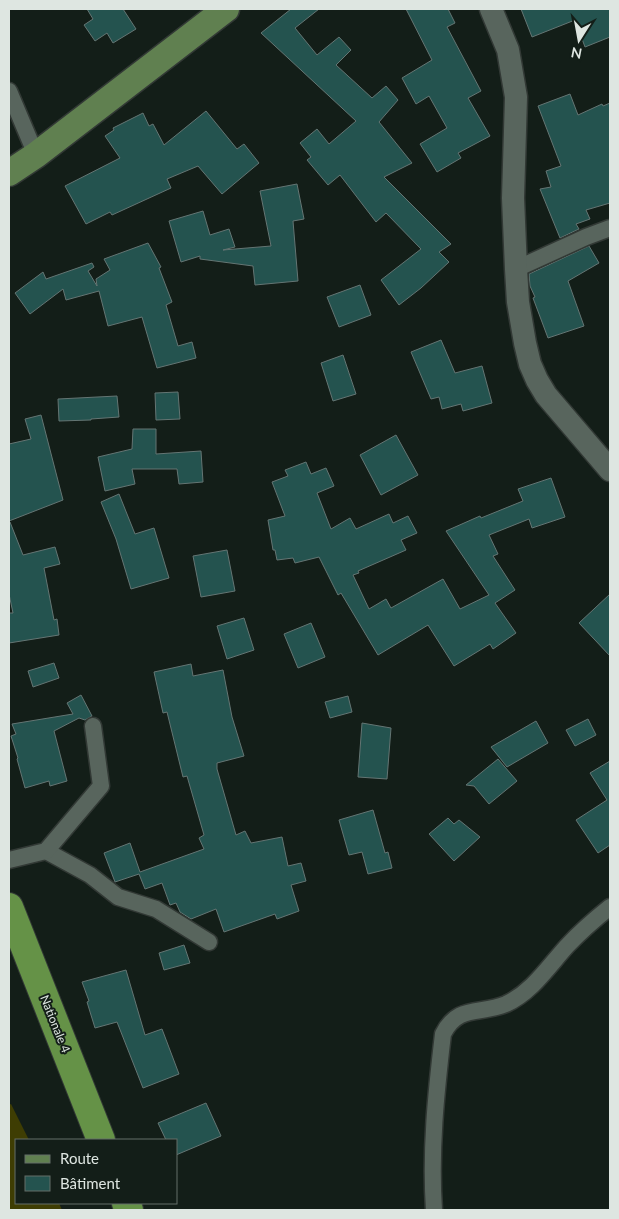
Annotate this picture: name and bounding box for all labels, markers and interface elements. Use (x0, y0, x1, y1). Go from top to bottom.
north arrow (554, 15, 604, 65)
text: N (570, 44, 583, 63)
street label: Nationale 4 (37, 993, 74, 1055)
legend (15, 1139, 178, 1204)
text: Route (60, 1149, 99, 1167)
text: Bâtiment (60, 1174, 121, 1192)

